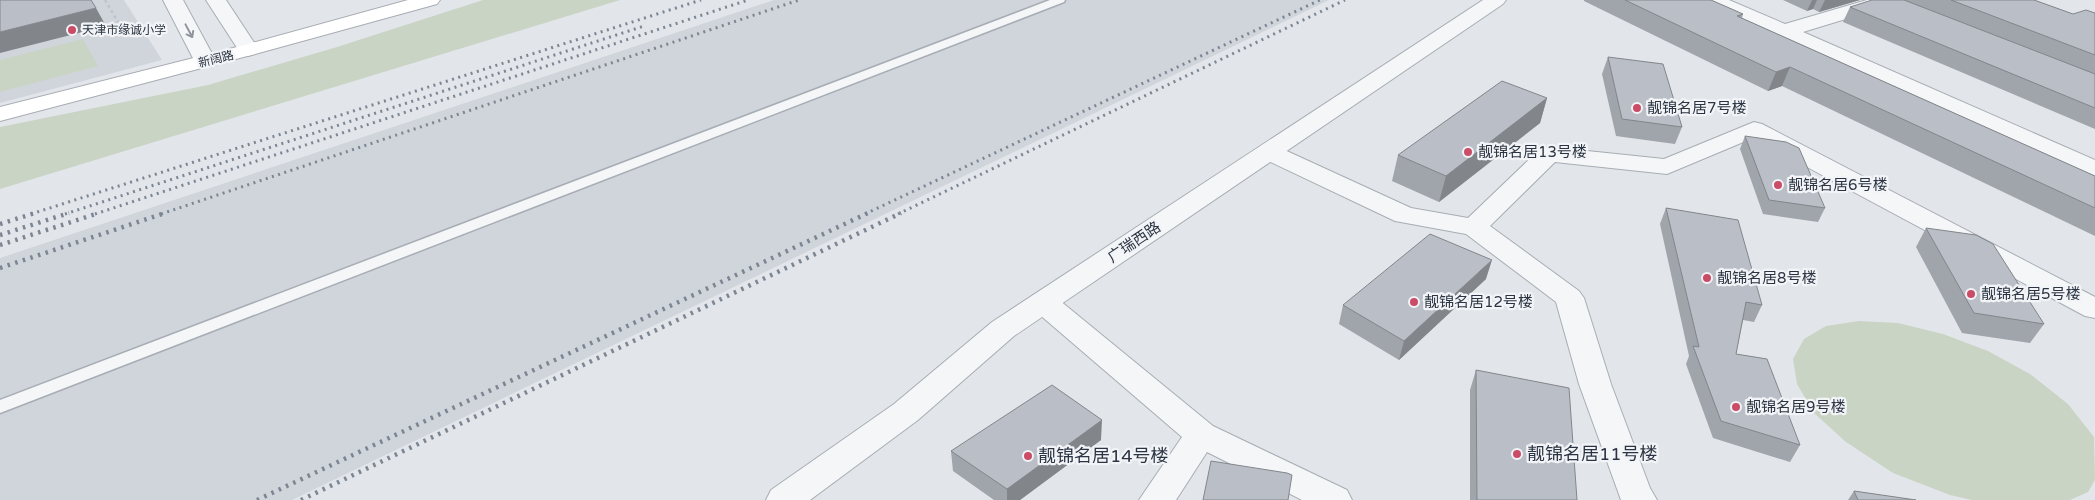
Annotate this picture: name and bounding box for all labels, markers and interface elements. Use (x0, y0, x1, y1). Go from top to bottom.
place label: 天津市缘诚小学 (82, 23, 166, 37)
one-way arrow (184, 23, 194, 38)
marker: 天津市缘诚小学 (66, 24, 78, 36)
street label: 新阔路 (197, 48, 235, 70)
place label: 靓锦名居7号楼 (1647, 99, 1746, 117)
marker: 靓锦名居7号楼 (1631, 102, 1643, 114)
place label: 靓锦名居13号楼 (1478, 143, 1587, 161)
marker: 靓锦名居13号楼 (1462, 146, 1474, 158)
place label: 靓锦名居6号楼 (1788, 176, 1887, 194)
marker: 靓锦名居6号楼 (1772, 179, 1784, 191)
street label: 广瑞西路 (1104, 218, 1164, 266)
place label: 靓锦名居8号楼 (1717, 269, 1816, 287)
marker: 靓锦名居8号楼 (1701, 272, 1713, 284)
place label: 靓锦名居5号楼 (1981, 285, 2080, 303)
marker: 靓锦名居5号楼 (1965, 288, 1977, 300)
place label: 靓锦名居12号楼 (1424, 293, 1533, 311)
marker: 靓锦名居12号楼 (1408, 296, 1420, 308)
place label: 靓锦名居9号楼 (1746, 398, 1845, 416)
marker: 靓锦名居9号楼 (1730, 401, 1742, 413)
place label: 靓锦名居11号楼 (1527, 443, 1658, 465)
place label: 靓锦名居14号楼 (1038, 445, 1169, 467)
marker: 靓锦名居11号楼 (1511, 448, 1523, 460)
marker: 靓锦名居14号楼 (1022, 450, 1034, 462)

